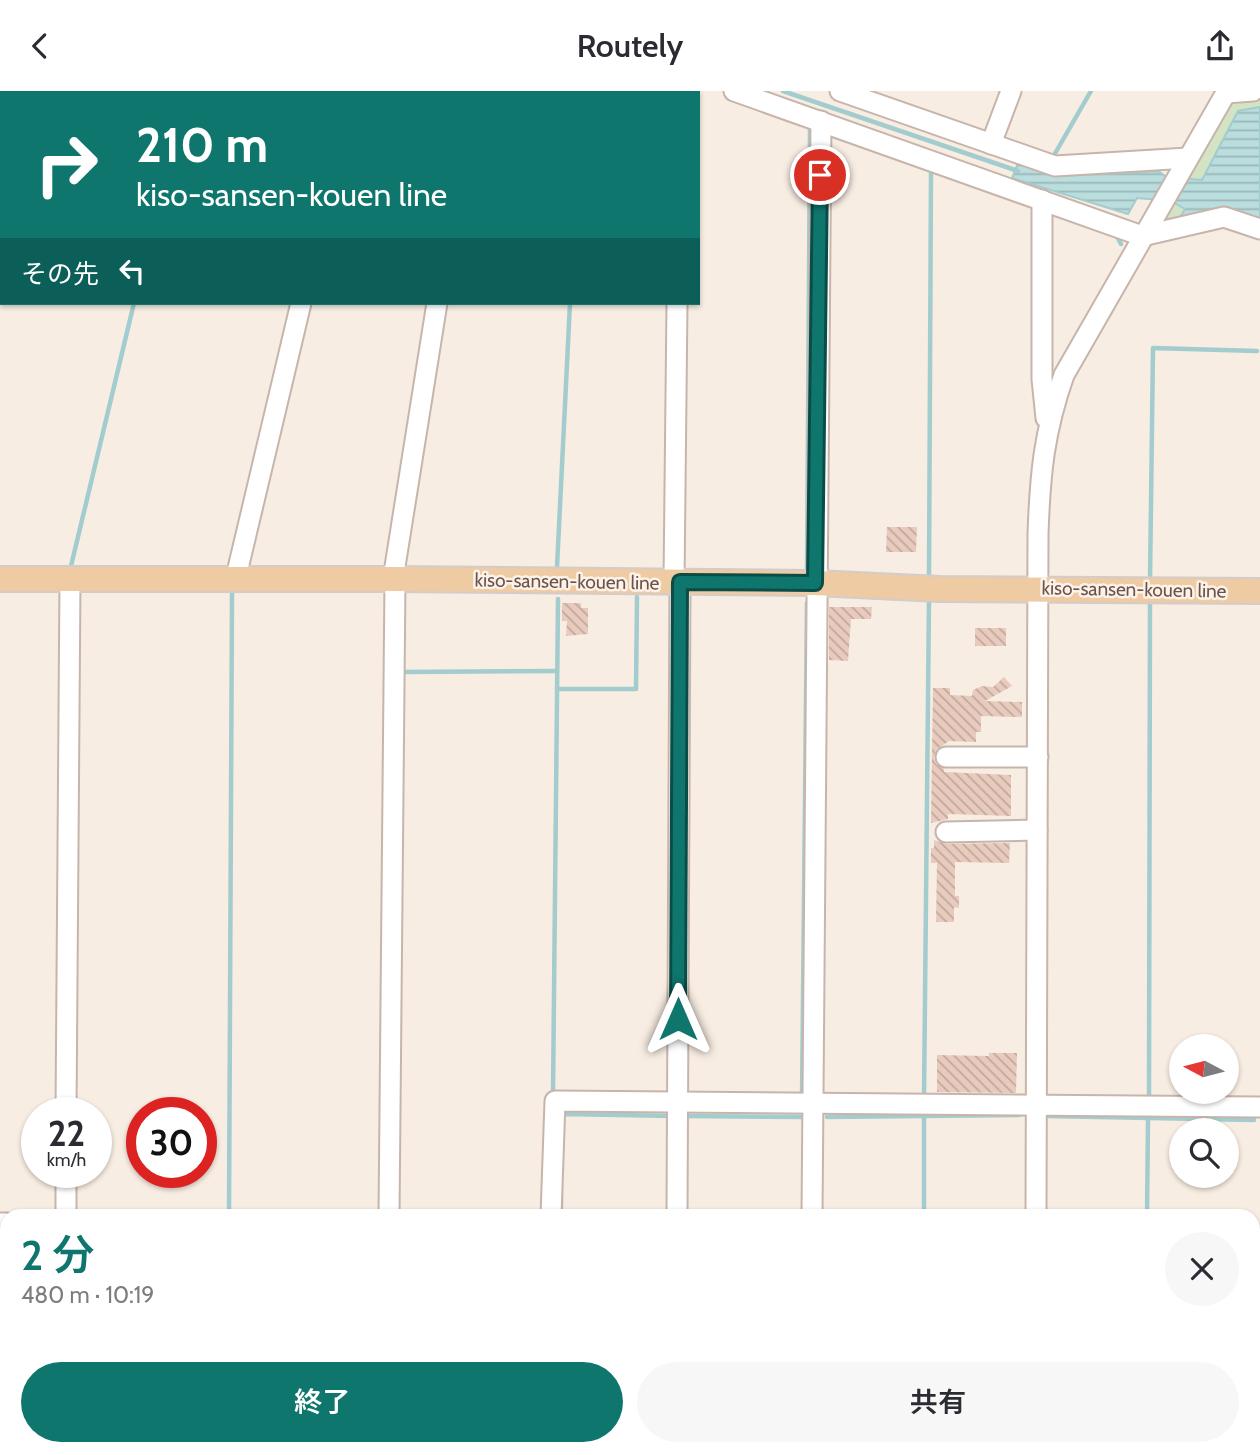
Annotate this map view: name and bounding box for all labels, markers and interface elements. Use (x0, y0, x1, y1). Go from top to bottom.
text: Routely (577, 26, 683, 65)
icon: back (21, 27, 59, 65)
icon: share (1201, 27, 1239, 65)
text: 210 m (136, 115, 268, 174)
icon: right (21, 119, 112, 210)
pin (790, 145, 850, 205)
icon: arrive (801, 156, 839, 194)
text: kiso-sansen-kouen line (136, 175, 447, 214)
icon: left (113, 252, 151, 290)
text: その先 (21, 258, 99, 290)
street label: kiso-sansen-kouen line (474, 568, 660, 595)
street label: kiso-sansen-kouen line (1041, 576, 1227, 603)
position arrow (641, 982, 715, 1056)
north arrow (1169, 1034, 1239, 1104)
map controls (1169, 1034, 1239, 1188)
speed limit sign: 30 (126, 1097, 217, 1188)
text: 22 (48, 1112, 85, 1155)
button: search (1169, 1118, 1239, 1188)
text: km/h (47, 1149, 86, 1171)
text: 2 分 (21, 1229, 95, 1281)
button: close (1165, 1232, 1239, 1306)
text: 480 m · 10:19 (21, 1281, 154, 1309)
button: 終了 (21, 1362, 623, 1442)
button: 共有 (637, 1362, 1239, 1442)

